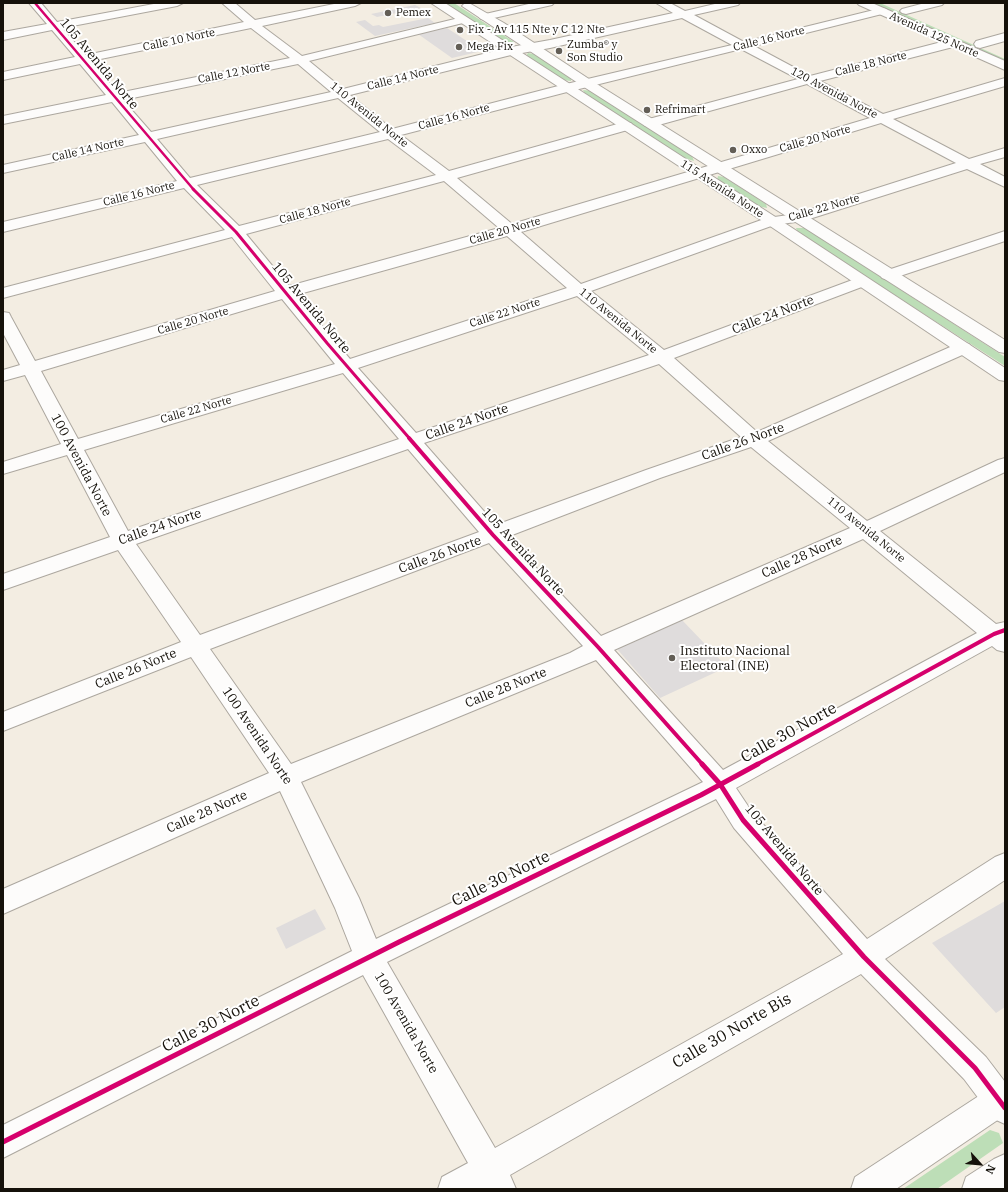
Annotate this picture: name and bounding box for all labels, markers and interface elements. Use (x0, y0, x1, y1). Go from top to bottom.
place label: Pemex (396, 6, 431, 20)
marker: Pemex (383, 8, 393, 18)
street label: Avenida 125 Norte (887, 9, 981, 61)
street label: 105 Avenida Norte (56, 15, 142, 113)
place label: Fix - Av 115 Nte y C 12 Nte (468, 23, 605, 37)
street label: Calle 16 Norte (732, 24, 806, 54)
marker: Fix - Av 115 Nte y C 12 Nte (455, 25, 465, 35)
street label: Calle 10 Norte (142, 26, 216, 54)
place label: Zumba® y Son Studio (567, 38, 623, 64)
place label: Mega Fix (467, 40, 513, 54)
marker: Mega Fix (454, 42, 464, 52)
marker: Zumba® y Son Studio (554, 46, 564, 56)
street label: Calle 18 Norte (834, 49, 908, 79)
street label: Calle 12 Norte (197, 60, 271, 86)
street label: Calle 14 Norte (366, 63, 440, 93)
street label: 120 Avenida Norte (788, 65, 880, 121)
street label: 110 Avenida Norte (327, 80, 411, 150)
street label: Calle 16 Norte (417, 101, 491, 133)
place label: Refrimart (655, 103, 706, 117)
marker: Refrimart (642, 105, 652, 115)
street label: Calle 20 Norte (778, 123, 852, 155)
street label: Calle 14 Norte (51, 135, 125, 165)
place label: Oxxo (741, 143, 767, 157)
marker: Oxxo (728, 145, 738, 155)
street label: 115 Avenida Norte (678, 157, 766, 221)
street label: Calle 16 Norte (102, 179, 176, 209)
street label: Calle 22 Norte (787, 192, 861, 224)
street label: Calle 18 Norte (278, 195, 352, 227)
street label: Calle 20 Norte (468, 215, 542, 247)
street label: 105 Avenida Norte (268, 259, 354, 357)
street label: 110 Avenida Norte (576, 286, 660, 356)
street label: Calle 24 Norte (730, 292, 816, 338)
street label: Calle 22 Norte (468, 295, 542, 331)
street label: Calle 20 Norte (156, 305, 230, 337)
street label: Calle 22 Norte (159, 394, 233, 426)
street label: Calle 24 Norte (424, 401, 510, 443)
street label: 100 Avenida Norte (47, 411, 115, 519)
street label: Calle 26 Norte (700, 420, 786, 464)
street label: 110 Avenida Norte (824, 495, 908, 565)
street label: 105 Avenida Norte (478, 505, 568, 599)
street label: Calle 24 Norte (117, 506, 203, 548)
street label: Calle 28 Norte (759, 532, 845, 582)
street label: Calle 26 Norte (397, 533, 483, 577)
place label: Instituto Nacional Electoral (INE) (680, 643, 790, 674)
street label: Calle 26 Norte (93, 646, 179, 692)
marker: Instituto Nacional Electoral (INE) (667, 653, 677, 663)
street label: Calle 28 Norte (463, 665, 549, 711)
street label: 100 Avenida Norte (219, 684, 295, 788)
street label: Calle 30 Norte (738, 699, 840, 767)
street label: Calle 28 Norte (164, 787, 250, 837)
street label: 105 Avenida Norte (741, 801, 827, 899)
street label: Calle 30 Norte (449, 847, 553, 911)
street label: 100 Avenida Norte (371, 970, 441, 1076)
street label: Calle 30 Norte Bis (669, 989, 795, 1073)
street label: Calle 30 Norte (159, 991, 263, 1057)
north arrow (960, 1144, 1000, 1184)
text: N (982, 1162, 999, 1176)

